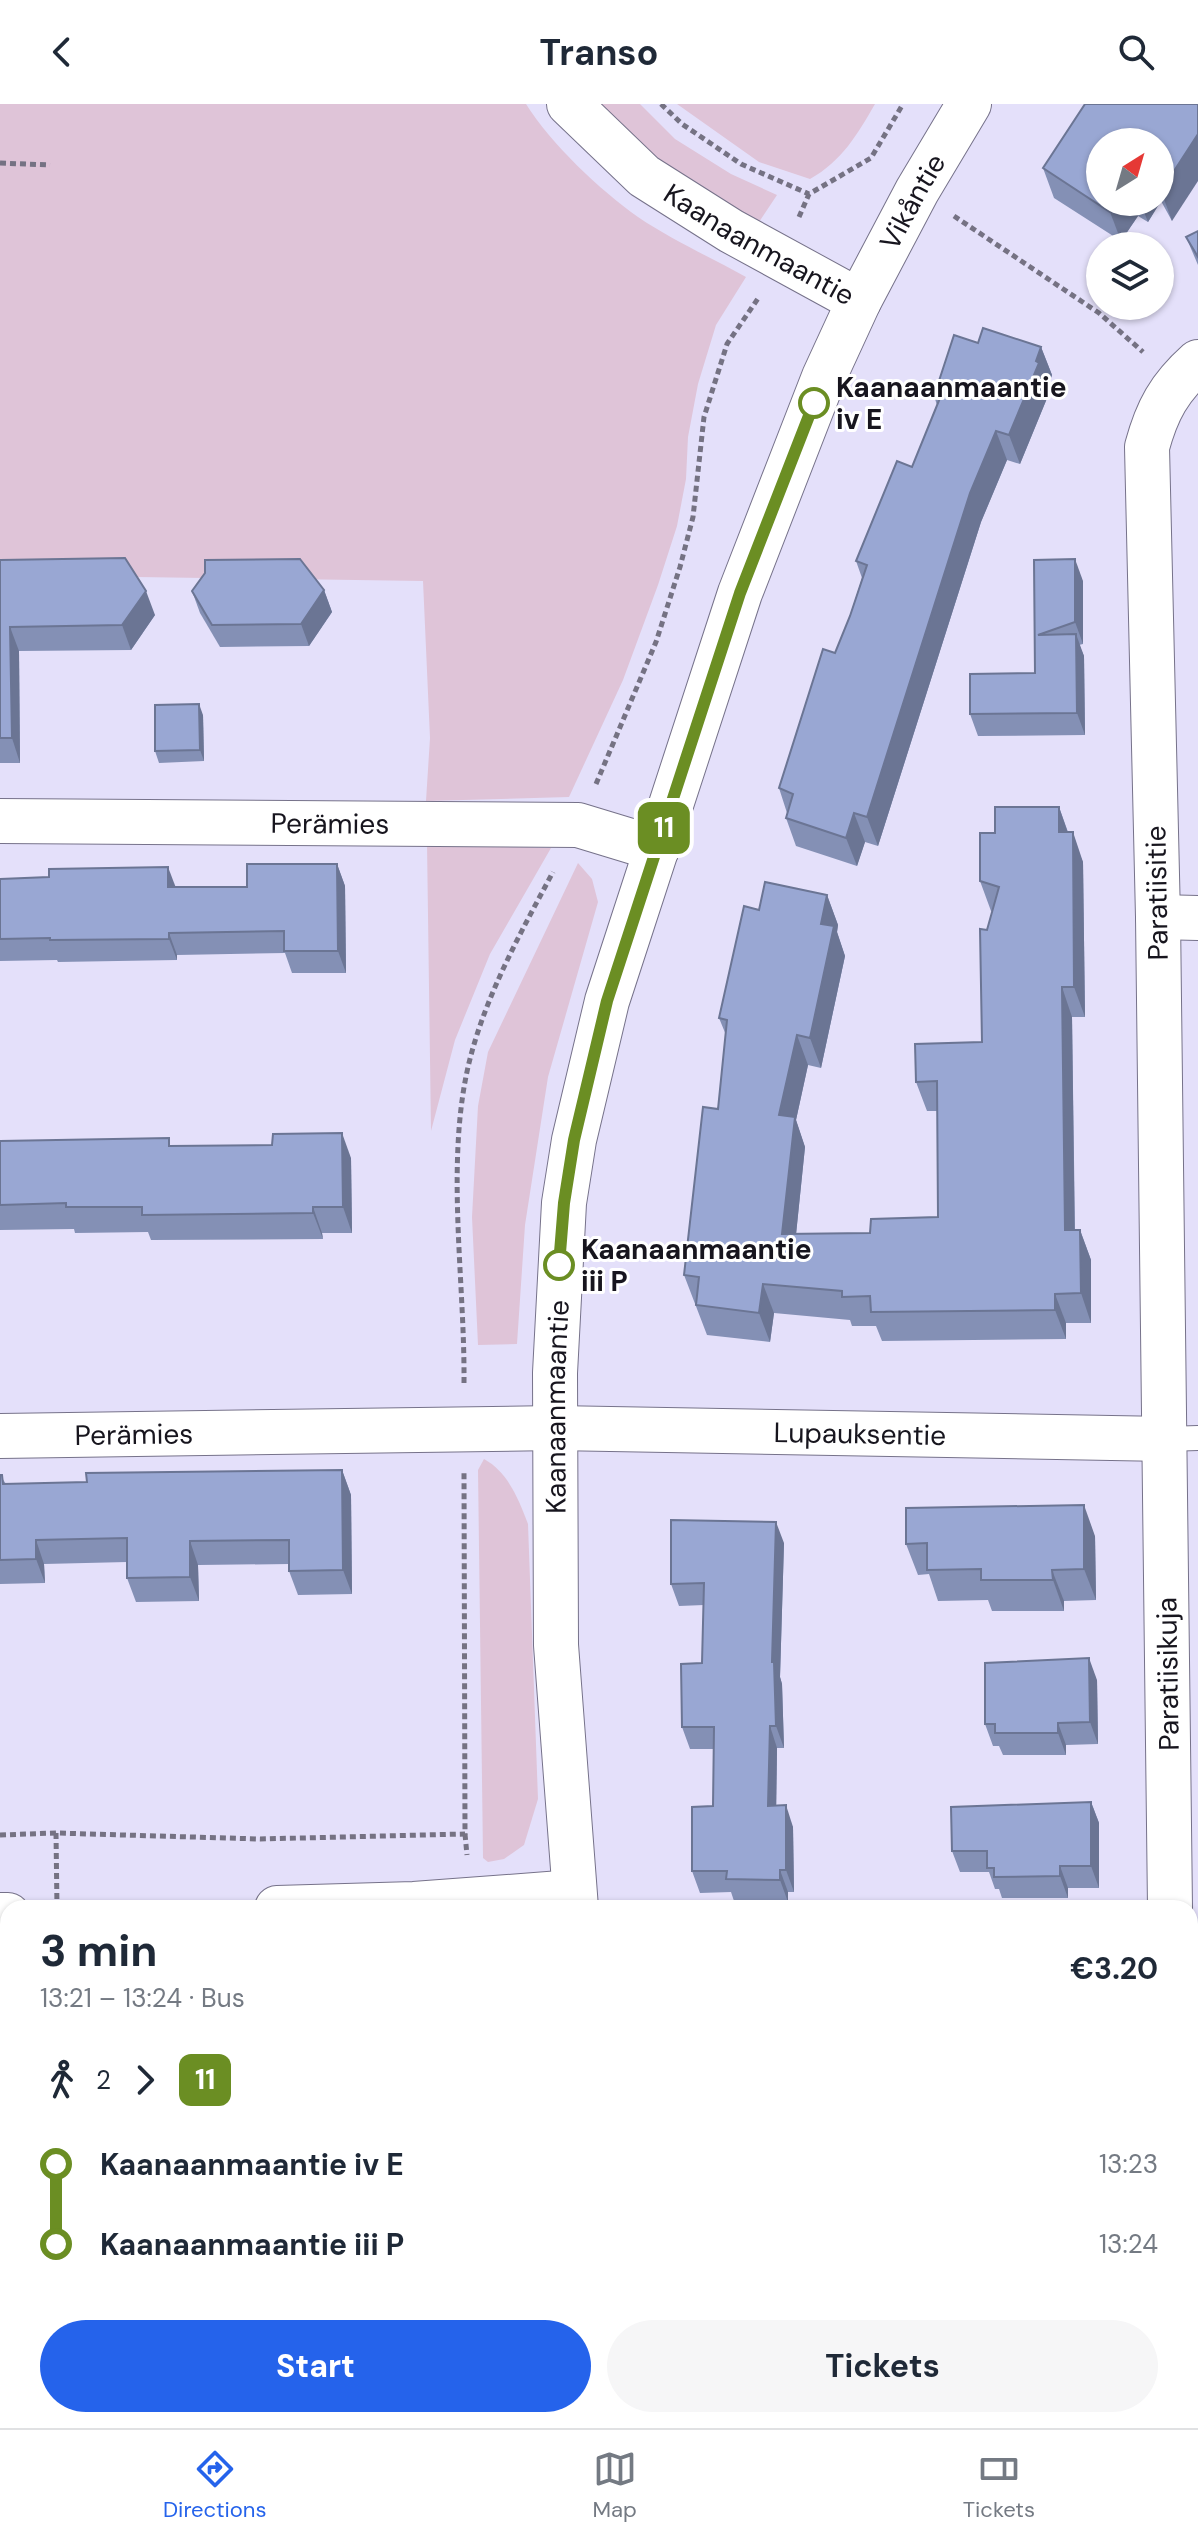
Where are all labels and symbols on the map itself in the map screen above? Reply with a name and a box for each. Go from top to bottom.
north arrow [1086,128,1174,216]
street label: Vikåntie [871,147,954,256]
street label: Kaanaanmaantie [657,175,861,313]
place label: Kaanaanmaantie iv E [836,369,1067,438]
marker: Kaanaanmaantie iv E [799,388,829,418]
line badge: 11 [628,802,700,854]
street label: Perämies [271,804,389,842]
street label: Paratiisitie [1137,825,1177,961]
place label: Kaanaanmaantie iii P [581,1231,812,1300]
marker: Kaanaanmaantie iii P [544,1250,574,1280]
street label: Kaanaanmaantie [536,1299,577,1514]
street label: Lupauksentie [773,1413,947,1454]
street label: Perämies [74,1415,194,1453]
street label: Paratiisikuja [1148,1597,1188,1751]

